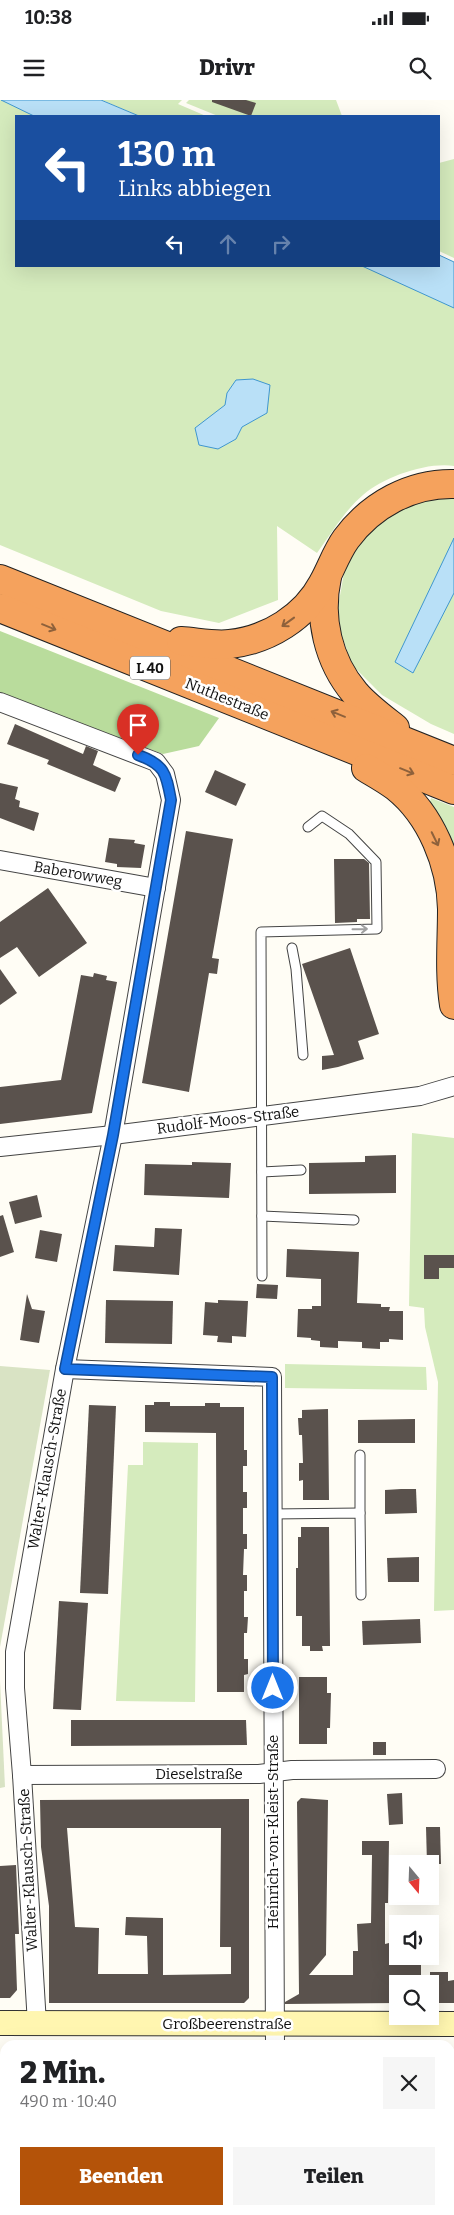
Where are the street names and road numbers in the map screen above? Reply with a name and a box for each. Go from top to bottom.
road number: L 40 [130,656,170,680]
street label: Nuthestraße [182,674,272,724]
street label: Baberowweg [32,857,124,891]
street label: Rudolf-Moos-Straße [156,1102,300,1138]
street label: Walter-Klausch-Straße [24,1387,70,1551]
street label: Heinrich-von-Kleist-Straße [264,1735,282,1929]
street label: Dieselstraße [155,1765,243,1783]
street label: Walter-Klausch-Straße [15,1788,41,1952]
street label: Großbeerenstraße [162,2015,292,2033]

